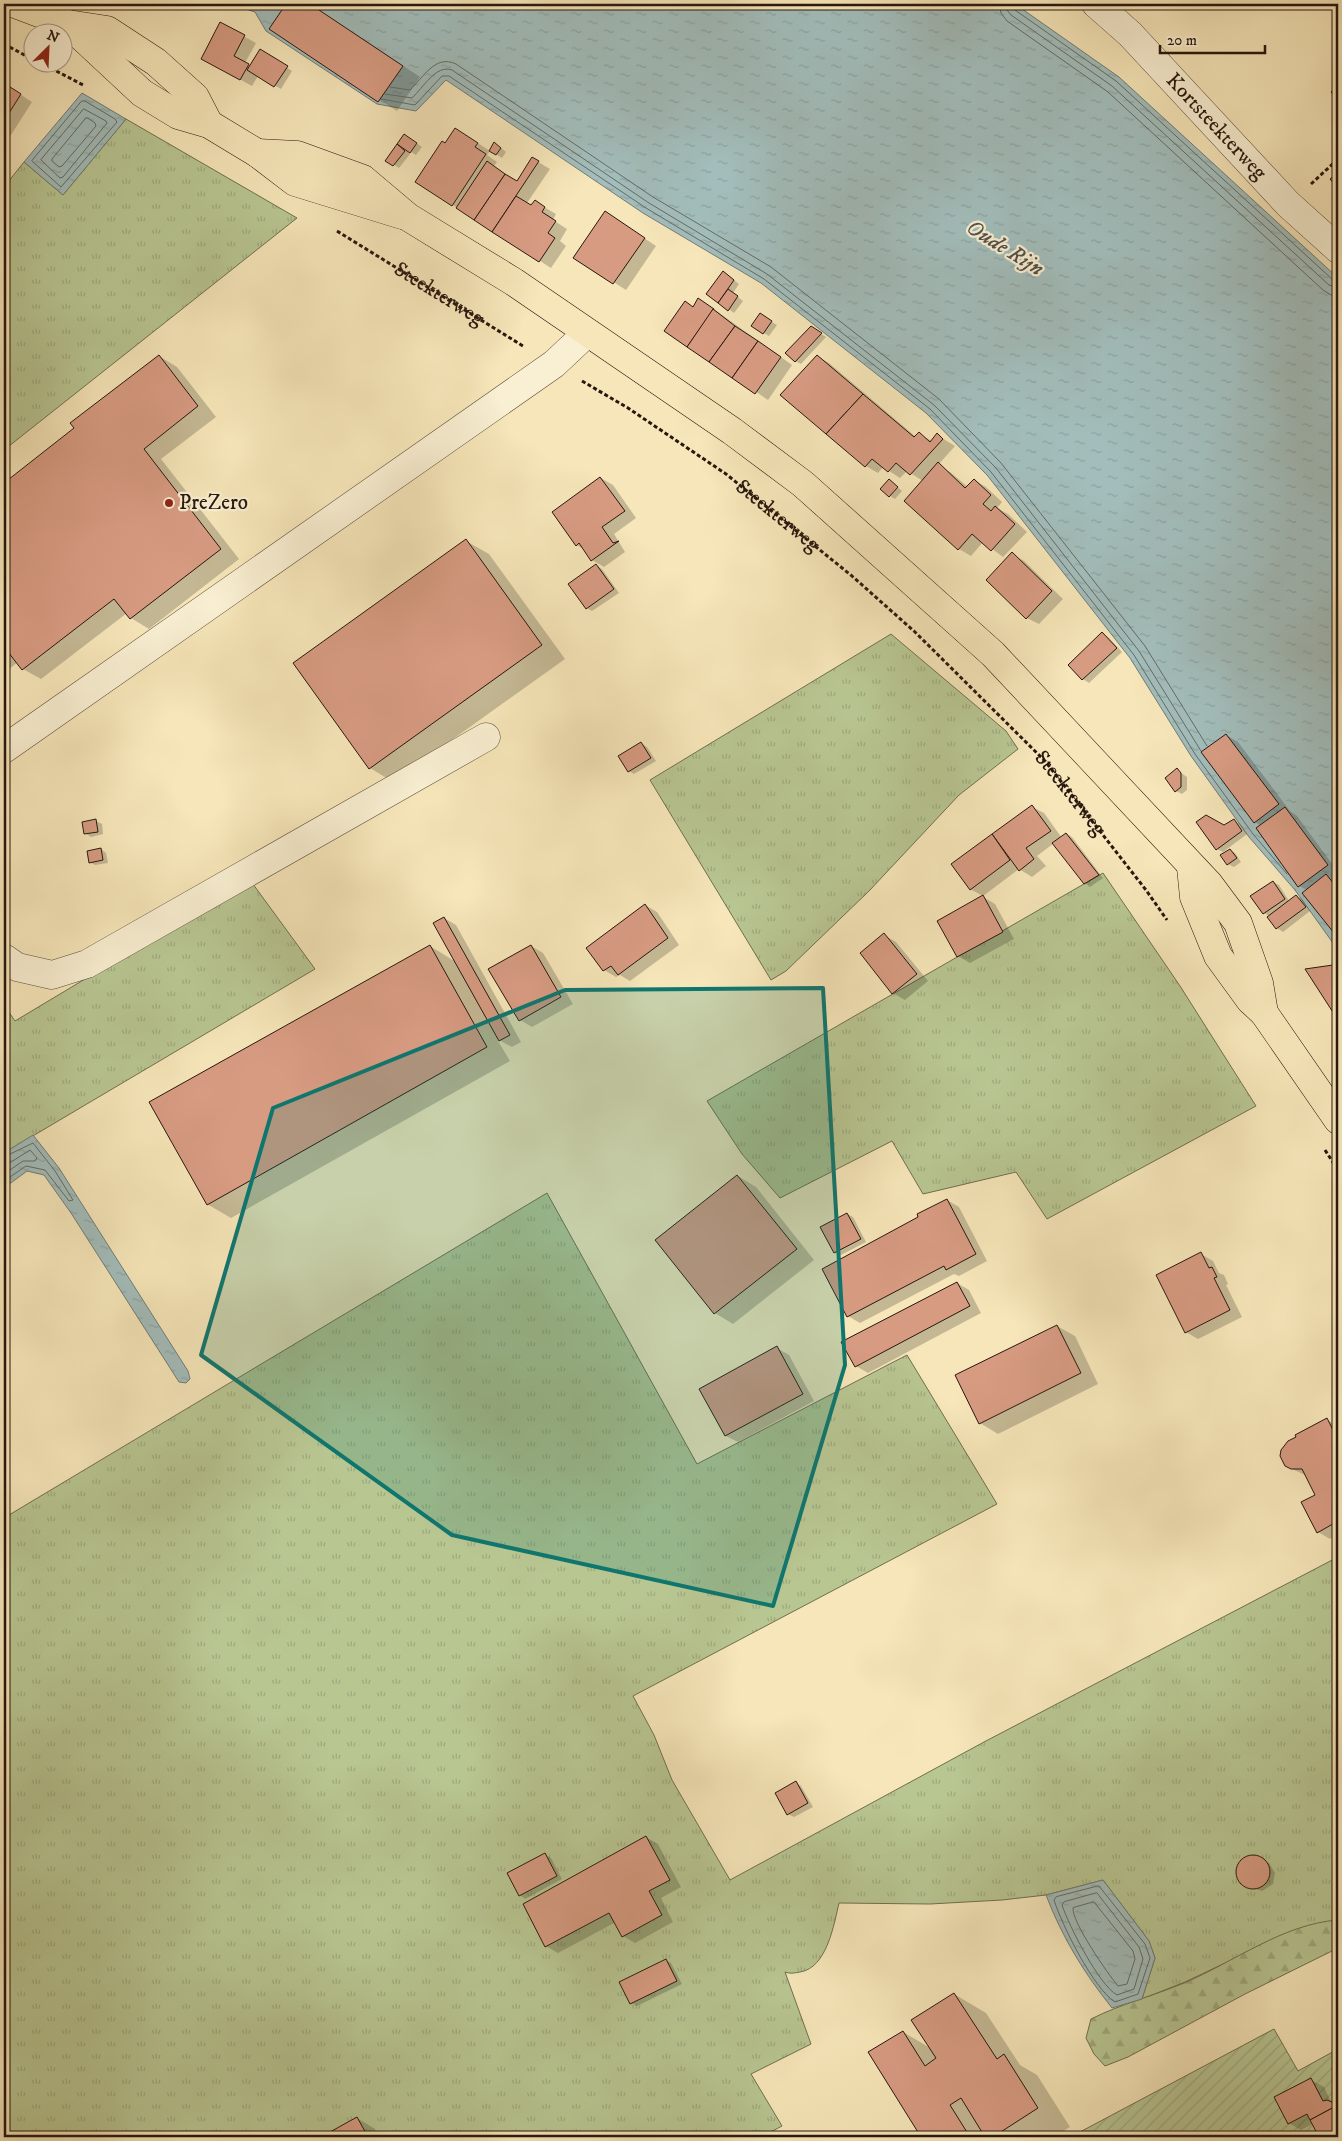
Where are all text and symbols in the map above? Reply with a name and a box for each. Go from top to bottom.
north arrow [22,22,72,72]
scale bar [1160,22,1264,54]
text: N [44,26,62,48]
text: 20 m [1167,31,1197,50]
street label: Kortsteekterweg [1160,68,1273,186]
water label: Oude Rijn [961,214,1049,282]
street label: Steekterweg [389,256,490,332]
street label: Steekterweg [730,474,826,558]
place label: PreZero [179,490,248,516]
marker: PreZero [163,497,175,509]
street label: Steekterweg [1029,745,1112,842]

